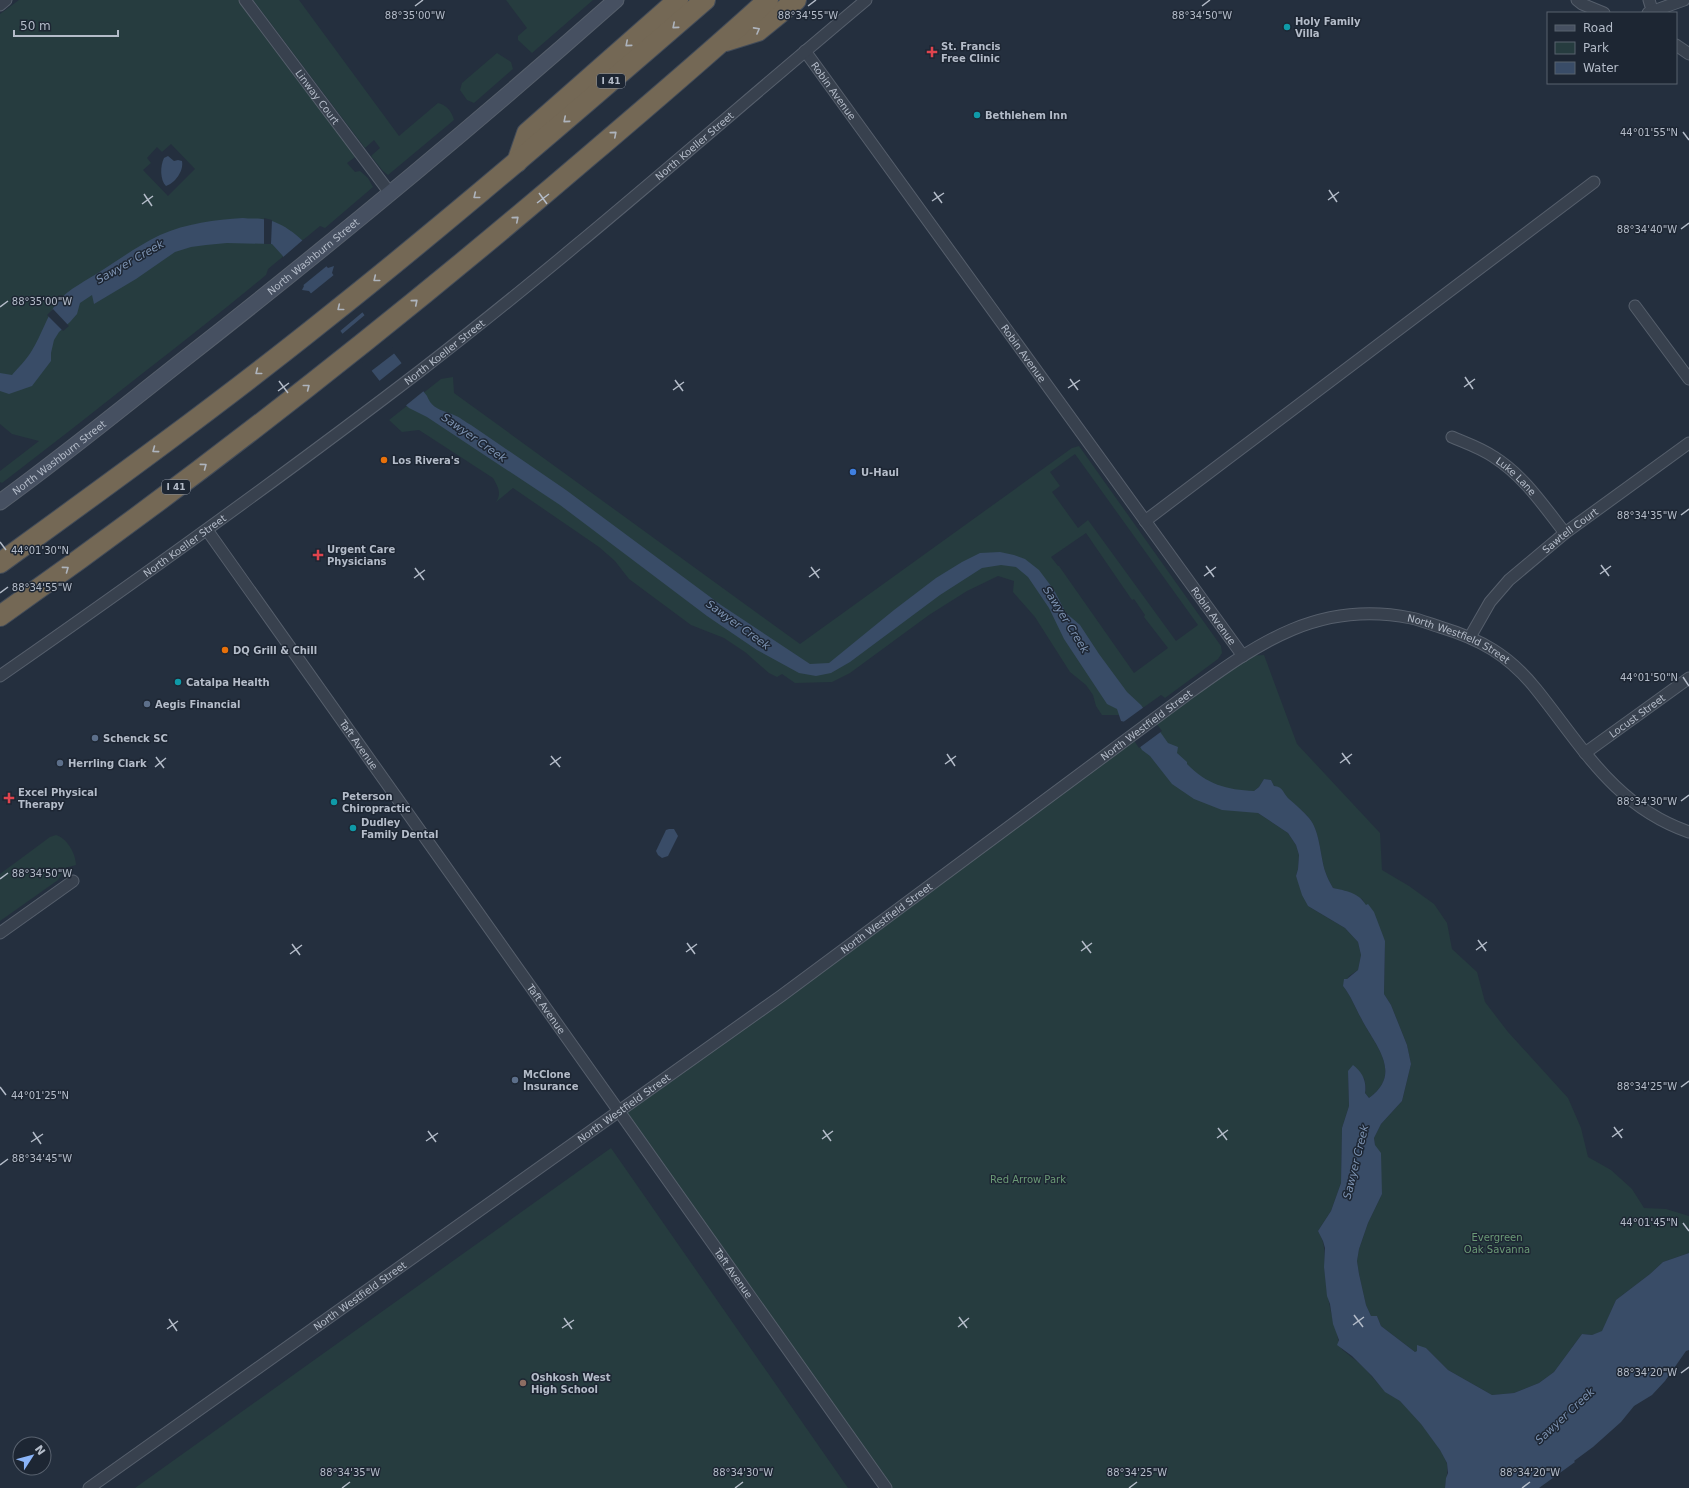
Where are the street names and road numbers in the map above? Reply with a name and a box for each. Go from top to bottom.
street label: Robin Avenue [809,60,858,122]
street label: Linway Court [294,67,342,126]
road number: I 41 [597,74,625,88]
street label: North Koeller Street [653,109,736,182]
street label: North Washburn Street [265,216,361,297]
street label: North Koeller Street [402,317,487,387]
street label: Robin Avenue [999,322,1048,384]
street label: North Washburn Street [10,418,108,497]
street label: Luke Lane [1494,455,1539,497]
road number: I 41 [162,480,190,494]
street label: Sawtell Court [1540,506,1600,555]
street label: North Koeller Street [141,512,228,579]
street label: Robin Avenue [1189,585,1238,647]
street label: North Westfield Street [1407,612,1512,665]
street label: North Westfield Street [1098,687,1194,762]
street label: Locust Street [1607,692,1667,739]
street label: Taft Avenue [337,717,380,772]
street label: North Westfield Street [838,880,934,955]
street label: Taft Avenue [525,981,568,1036]
street label: North Westfield Street [575,1071,672,1145]
street label: Taft Avenue [712,1245,755,1300]
street label: North Westfield Street [311,1259,408,1332]

